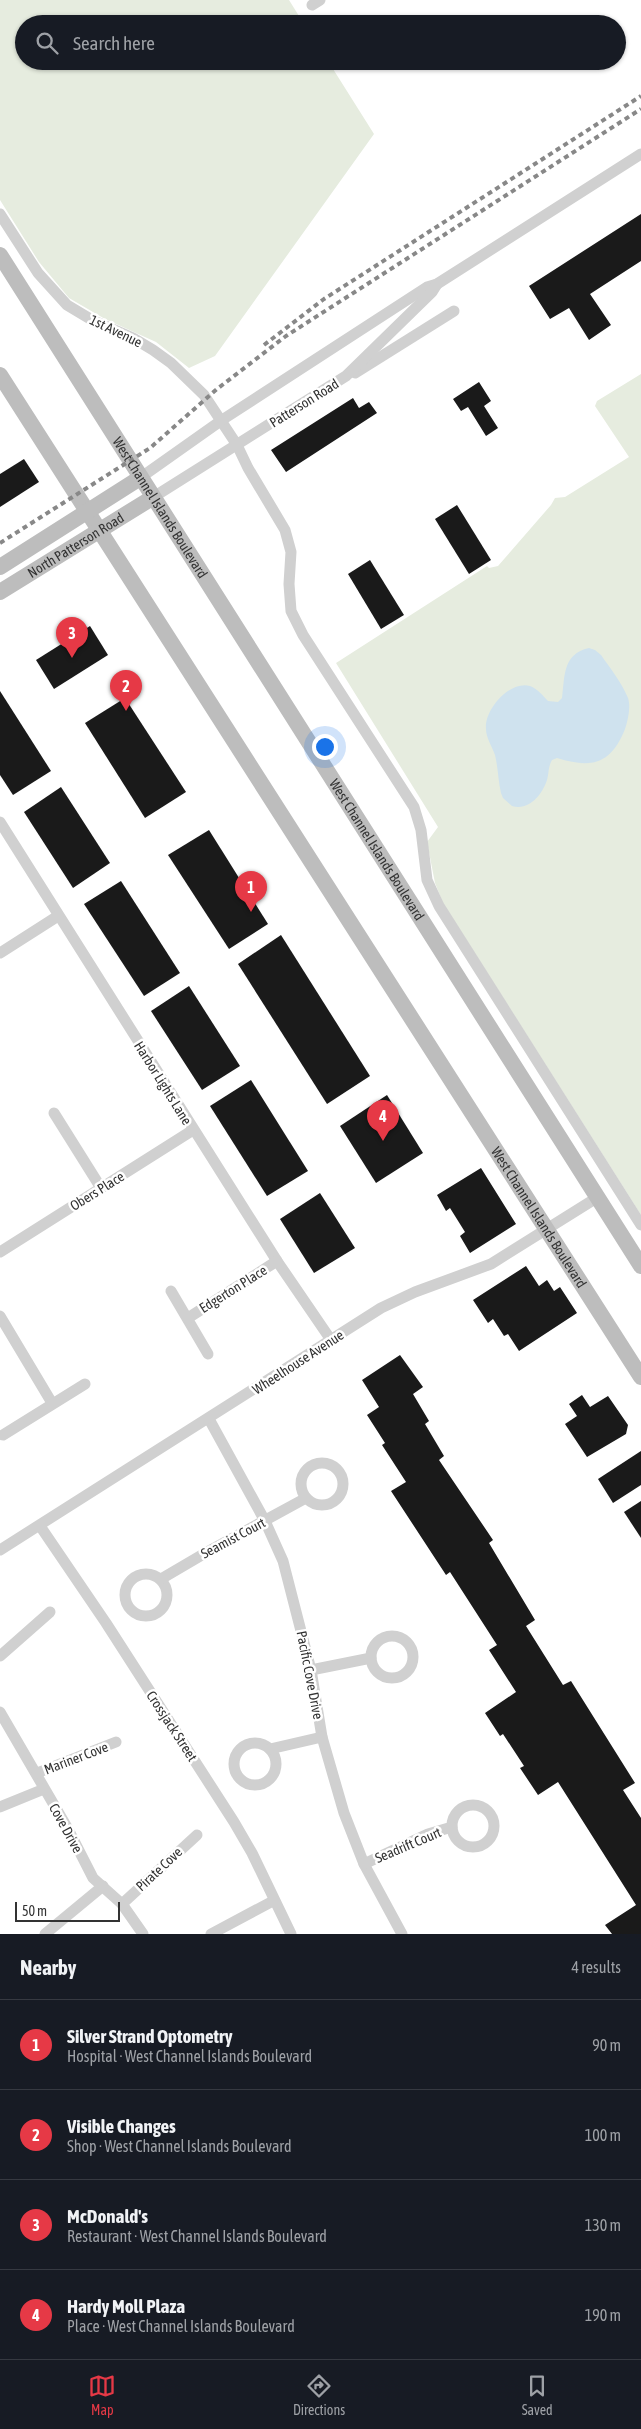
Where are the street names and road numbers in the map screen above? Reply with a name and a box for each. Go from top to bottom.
street label: 1st Avenue [87,311,145,351]
street label: Patterson Road [266,375,342,431]
street label: West Channel Islands Boulevard [109,434,211,581]
street label: North Patterson Road [25,509,127,581]
street label: West Channel Islands Boulevard [326,776,428,923]
street label: Harbor Lights Lane [131,1038,195,1128]
street label: West Channel Islands Boulevard [488,1144,590,1291]
street label: Obers Place [67,1168,127,1214]
street label: Edgerton Place [196,1262,270,1316]
street label: Wheelhouse Avenue [249,1327,347,1397]
street label: Seamist Court [198,1514,268,1562]
street label: Pacific Cove Drive [294,1630,326,1720]
street label: Crossjack Street [143,1688,201,1764]
street label: Mariner Cove [42,1738,110,1778]
street label: Cove Drive [46,1801,86,1855]
street label: Seadrift Court [373,1824,443,1866]
street label: Pirate Cove [133,1844,185,1894]

